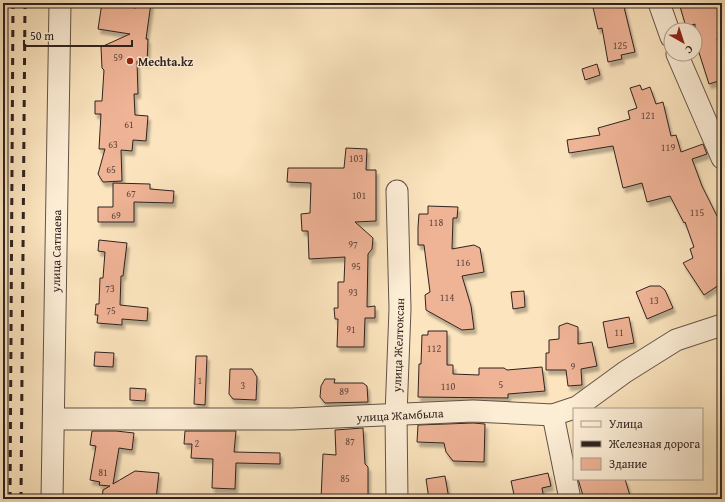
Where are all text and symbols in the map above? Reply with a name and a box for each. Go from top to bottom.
scale bar [24,22,132,48]
north arrow [663,22,703,62]
text: 50 m [30,27,54,44]
house number: 125 [613,38,627,53]
text: С [682,42,697,58]
house number: 59 [113,50,123,65]
place label: Mechta.kz [138,53,194,70]
marker: Mechta.kz [125,56,135,66]
house number: 121 [641,108,655,123]
house number: 61 [124,117,134,132]
house number: 63 [108,137,118,152]
house number: 119 [661,140,675,155]
house number: 103 [349,151,363,166]
house number: 65 [106,162,116,177]
house number: 67 [126,186,136,201]
house number: 101 [352,188,366,203]
house number: 115 [690,205,704,220]
house number: 69 [111,208,121,223]
street label: улица Сатпаева [47,209,65,294]
house number: 118 [429,215,443,230]
house number: 97 [348,237,358,252]
house number: 116 [456,255,470,270]
house number: 95 [351,259,361,274]
house number: 73 [105,281,115,296]
house number: 93 [348,285,358,300]
house number: 114 [440,290,454,305]
house number: 13 [649,293,659,308]
street label: улица Желтоксан [388,298,408,393]
house number: 75 [106,303,116,318]
house number: 91 [346,322,356,337]
house number: 11 [614,325,624,340]
house number: 112 [427,341,441,356]
house number: 9 [571,359,576,374]
house number: 1 [198,373,203,388]
house number: 5 [499,377,504,392]
house number: 3 [241,378,246,393]
house number: 110 [441,379,455,394]
house number: 89 [339,384,349,399]
street label: улица Жамбыла [355,404,444,426]
legend [573,408,703,480]
text: Улица [609,415,643,432]
house number: 87 [345,434,355,449]
text: Железная дорога [608,435,700,452]
house number: 2 [195,436,200,451]
text: Здание [609,455,648,472]
house number: 81 [98,465,108,480]
house number: 85 [340,471,350,486]

